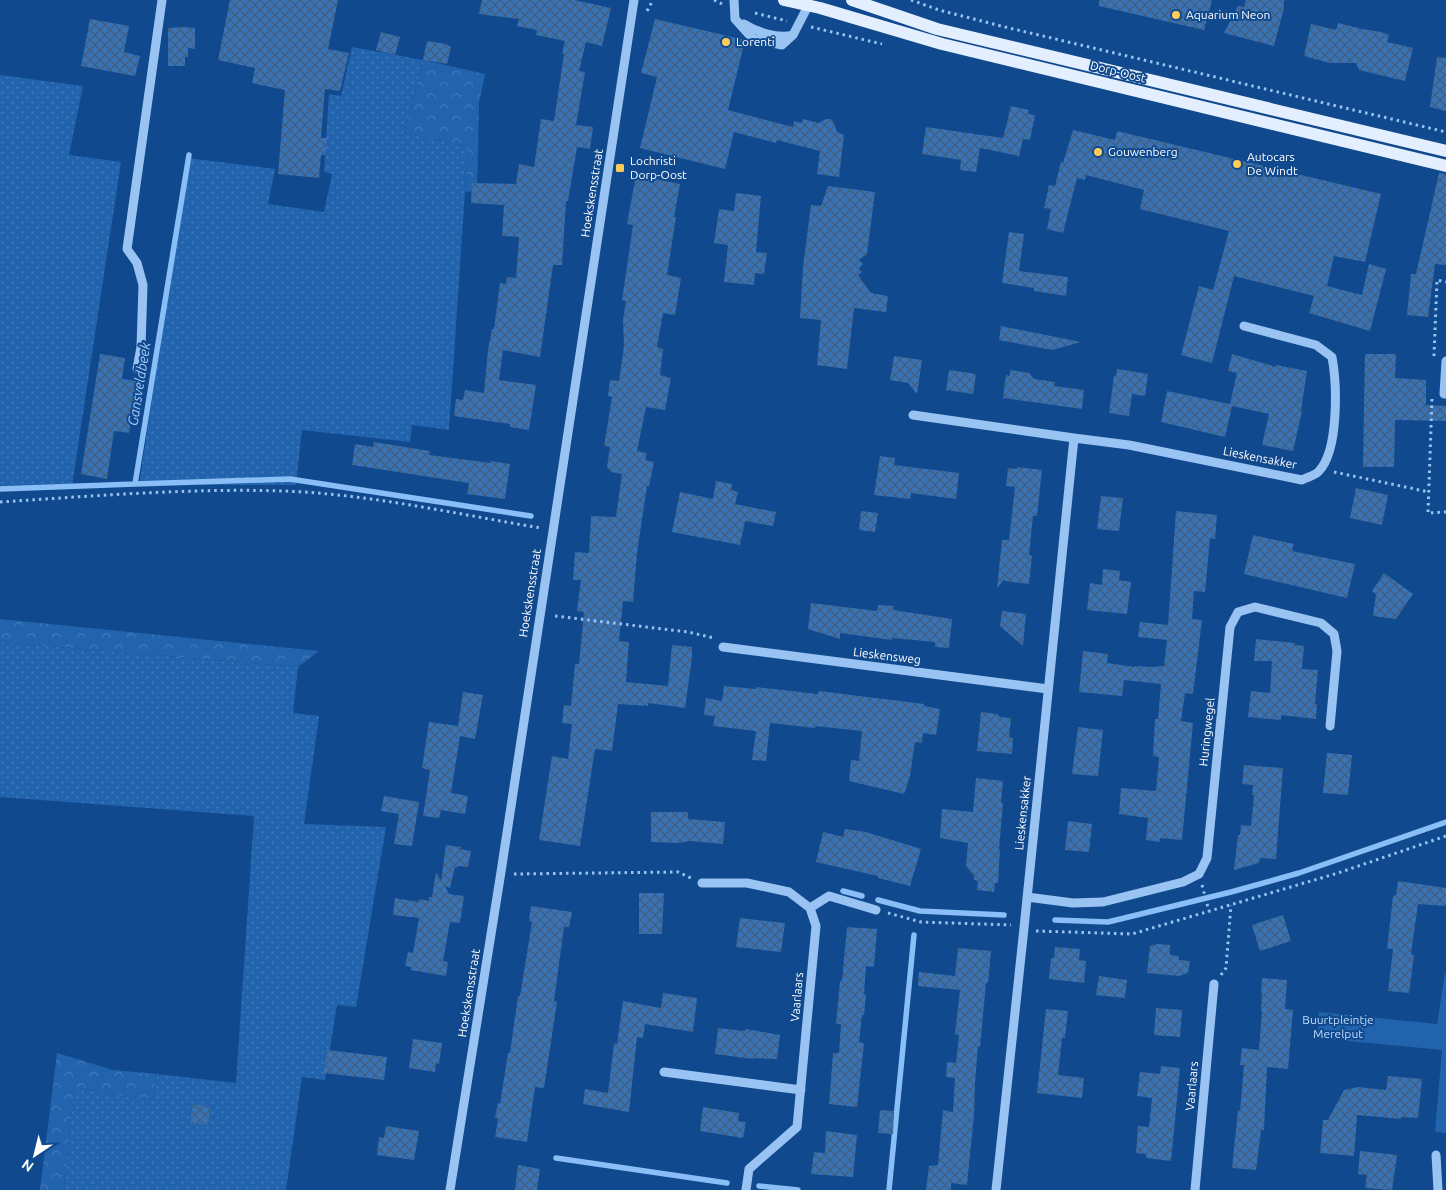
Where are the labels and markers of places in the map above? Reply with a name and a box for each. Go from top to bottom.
place label: Aquarium Neon [1186,8,1270,21]
marker: Aquarium Neon [1170,9,1182,21]
place label: Lorenti [736,35,775,48]
marker: Lorenti [720,36,732,48]
place label: Gouwenberg [1108,145,1178,158]
marker: Gouwenberg [1092,146,1104,158]
place label: Autocars De Windt [1247,150,1298,177]
place label: Lochristi Dorp-Oost [630,154,687,181]
marker: Autocars De Windt [1231,158,1243,170]
marker: Lochristi Dorp-Oost [614,162,626,174]

